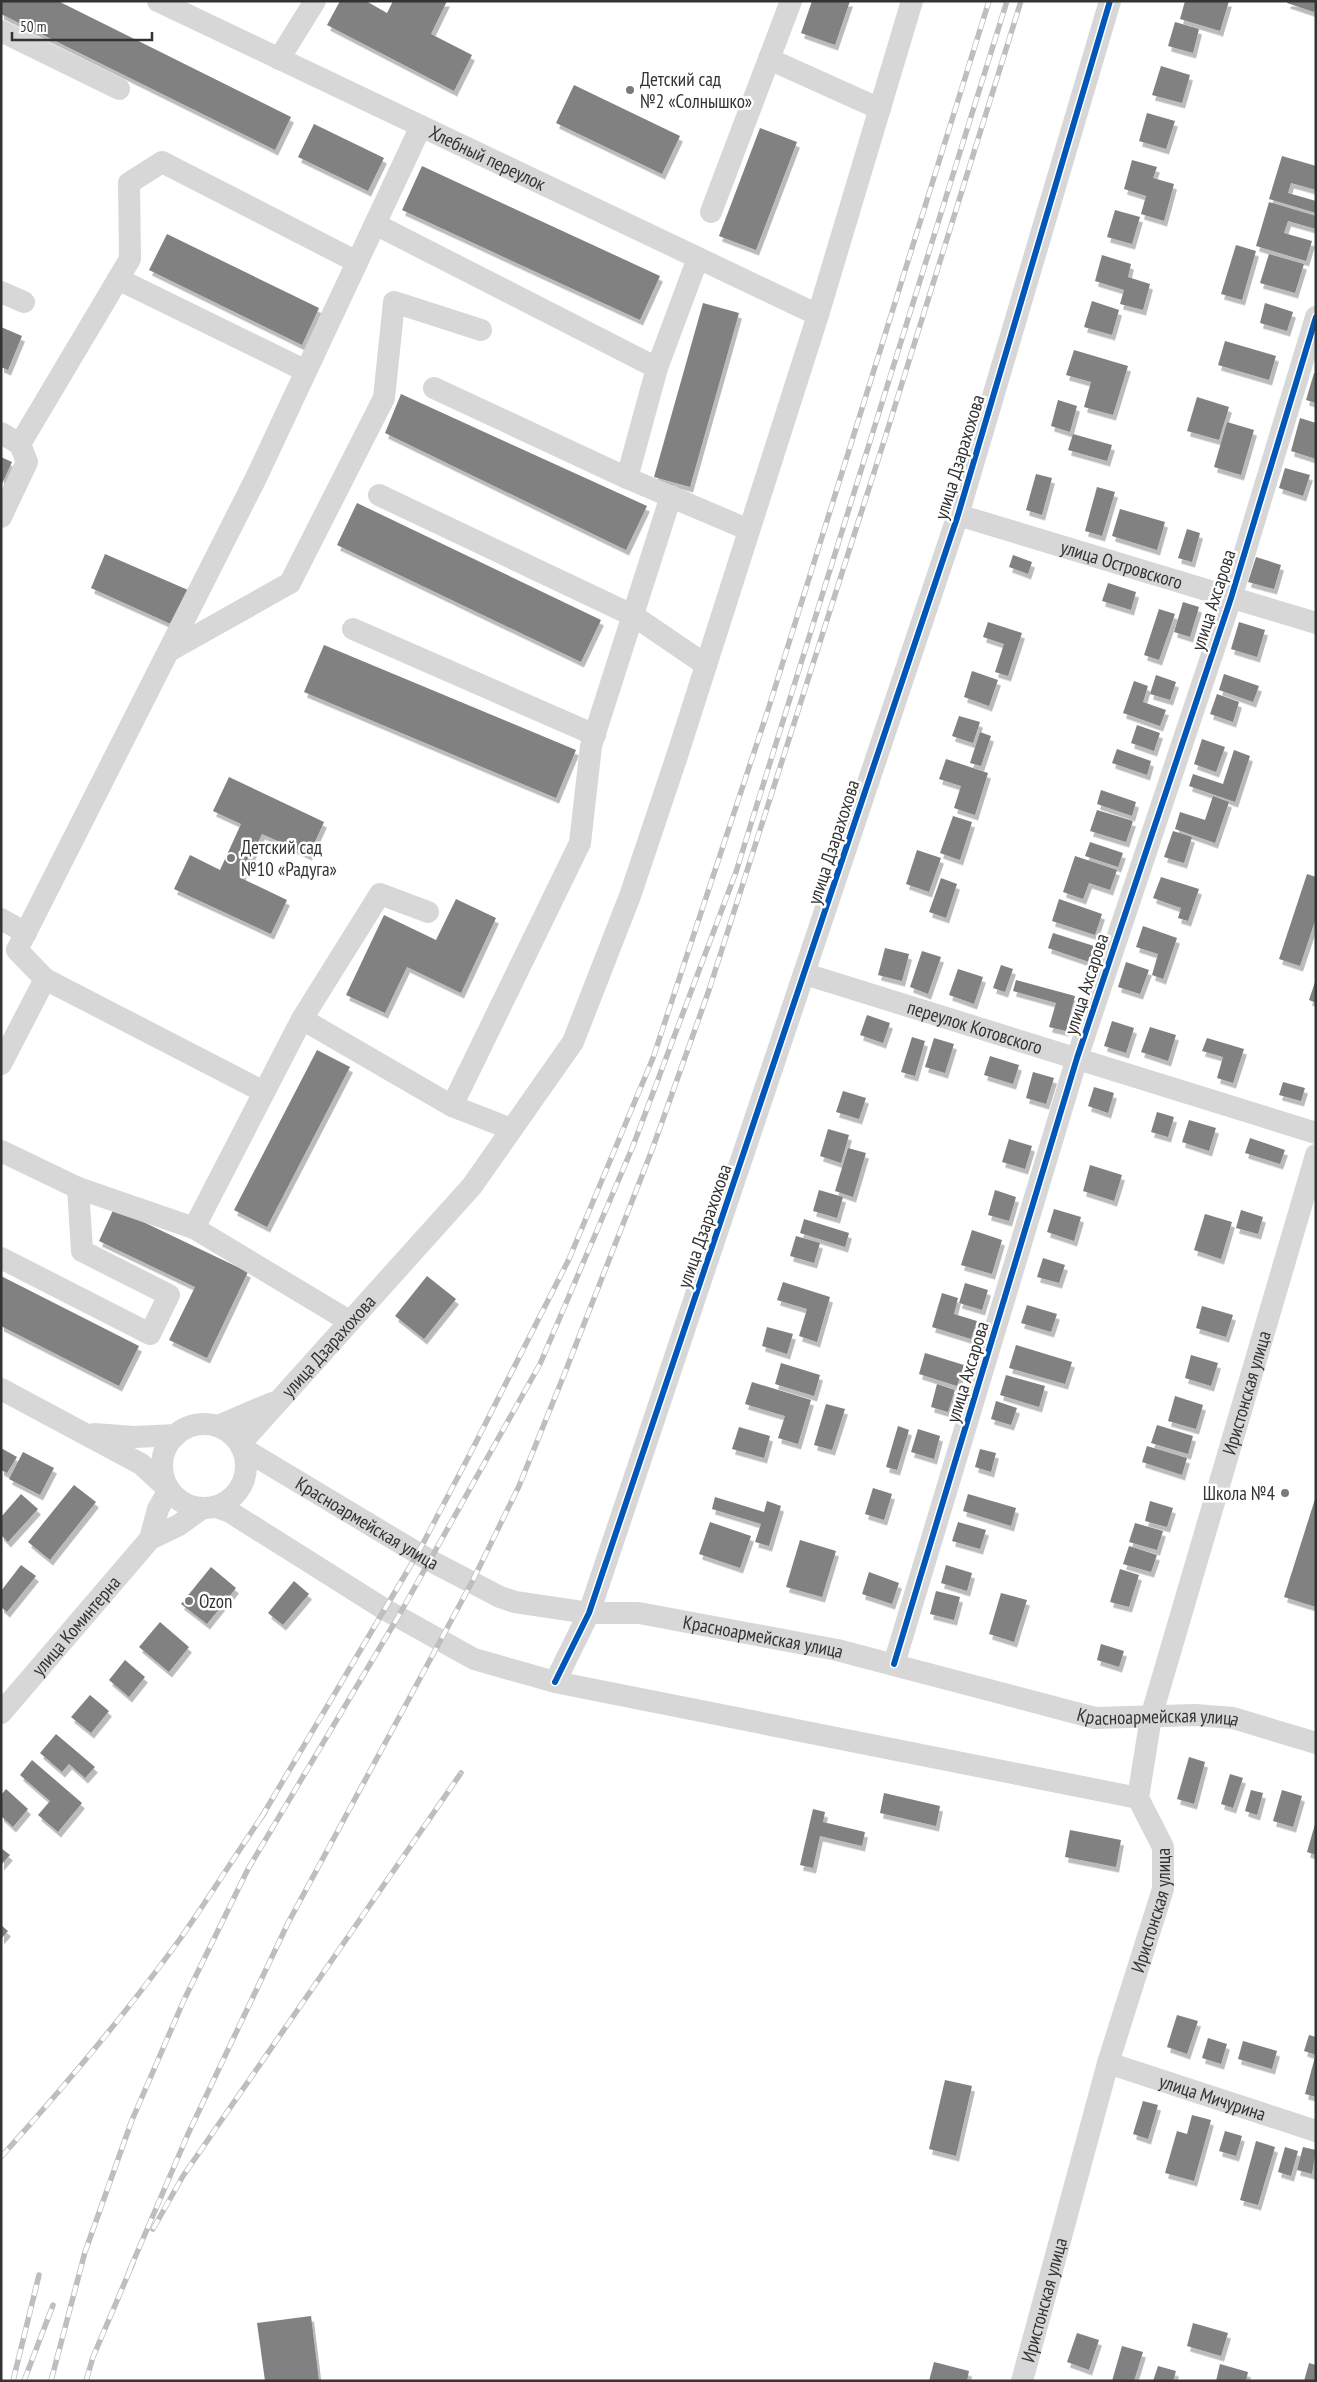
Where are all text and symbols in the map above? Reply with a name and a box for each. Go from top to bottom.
scale bar [12,10,152,42]
text: 50 m [20,17,46,36]
place label: Детский сад №2 «Солнышко» [640,67,752,113]
marker: Детский сад №2 «Солнышко» [624,84,636,96]
street label: Хлебный переулок [426,120,550,196]
street label: улица Дзарахохова [929,392,989,522]
street label: улица Островского [1058,535,1186,594]
street label: улица Ахсарова [1185,546,1241,654]
street label: улица Дзарахохова [802,777,864,907]
place label: Детский сад №10 «Радуга» [241,835,337,881]
marker: Детский сад №10 «Радуга» [225,852,237,864]
street label: улица Ахсарова [1058,930,1114,1038]
street label: переулок Котовского [904,995,1045,1059]
street label: улица Дзарахохова [672,1161,736,1291]
street label: улица Дзарахохова [276,1290,381,1402]
street label: улица Ахсарова [940,1318,994,1426]
street label: Иристонская улица [1217,1328,1276,1457]
street label: Красноармейская улица [291,1471,443,1575]
place label: Школа №4 [1203,1481,1275,1505]
marker: Школа №4 [1279,1487,1291,1499]
street label: улица Коминтерна [26,1571,125,1681]
place label: Ozon [199,1589,232,1613]
marker: Ozon [183,1595,195,1607]
street label: Красноармейская улица [681,1609,846,1663]
street label: Красноармейская улица [1074,1702,1242,1731]
street label: Иристонская улица [1125,1848,1175,1975]
street label: улица Мичурина [1156,2069,1269,2126]
street label: Иристонская улица [1016,2235,1072,2365]

